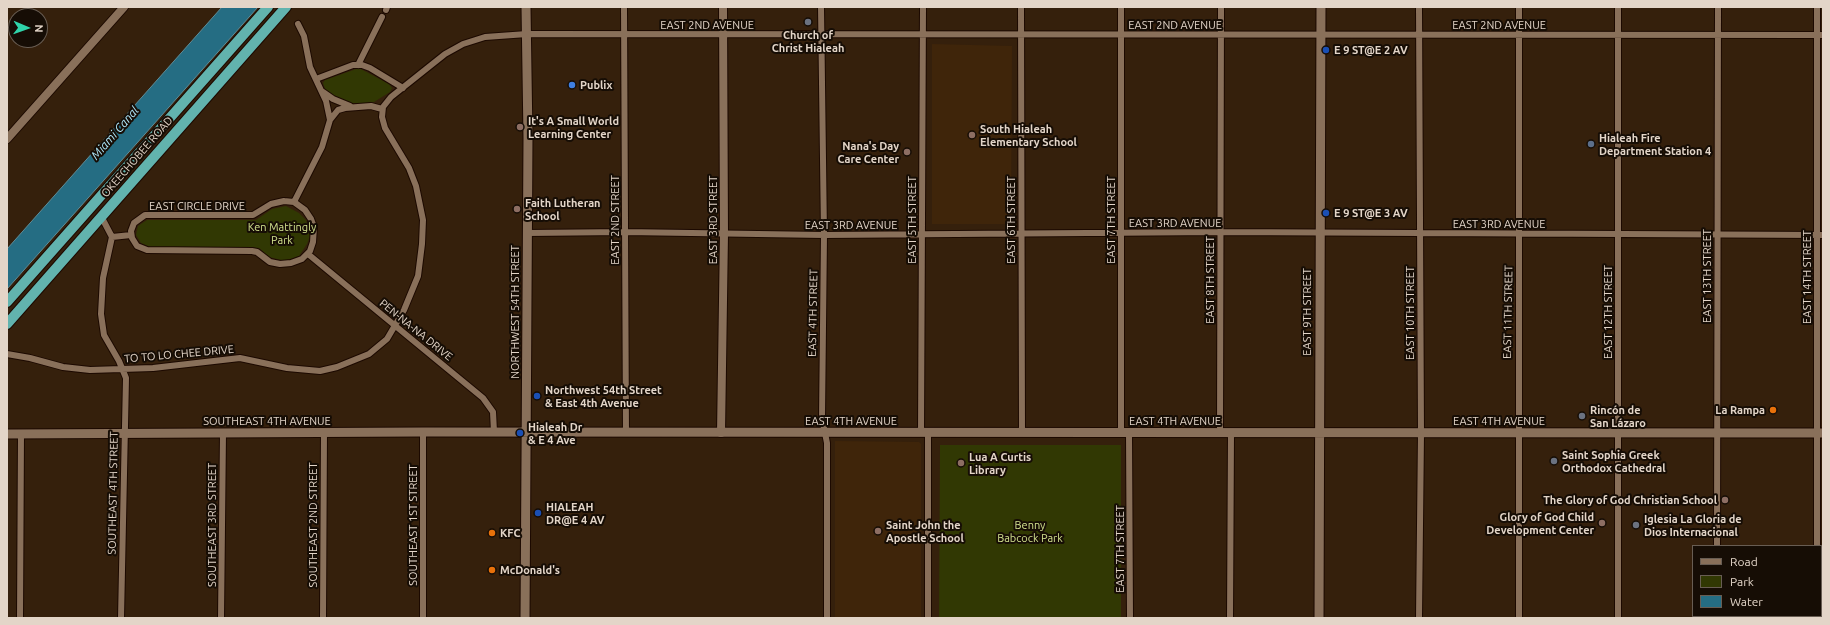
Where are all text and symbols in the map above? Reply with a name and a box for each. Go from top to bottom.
north arrow [8,8,48,48]
marker: Church of Christ Hialeah [803,17,813,27]
street label: EAST 2ND AVENUE [660,18,754,32]
street label: EAST 2ND AVENUE [1128,18,1222,32]
street label: EAST 2ND AVENUE [1452,18,1546,32]
text: N [33,24,45,33]
place label: Church of Christ Hialeah [772,28,844,54]
place label: E 9 ST@E 2 AV [1334,43,1408,57]
marker: E 9 ST@E 2 AV [1321,45,1331,55]
place label: Publix [580,78,612,92]
marker: Publix [567,80,577,90]
water label: Miami Canal [88,104,142,162]
street label: OKEECHOBEE ROAD [98,114,176,200]
place label: It's A Small World Learning Center [528,114,619,140]
marker: It's A Small World Learning Center [515,122,525,132]
place label: South Hialeah Elementary School [980,122,1077,148]
marker: South Hialeah Elementary School [967,130,977,140]
place label: Hialeah Fire Department Station 4 [1599,131,1711,157]
place label: Nana's Day Care Center [837,139,899,165]
marker: Hialeah Fire Department Station 4 [1586,139,1596,149]
marker: Nana's Day Care Center [902,147,912,157]
street label: EAST 2ND STREET [608,175,622,265]
street label: EAST 3RD STREET [706,176,720,264]
street label: EAST 5TH STREET [905,176,919,264]
street label: EAST 6TH STREET [1004,176,1018,264]
street label: EAST 7TH STREET [1104,176,1118,264]
place label: Faith Lutheran School [525,196,601,222]
street label: EAST CIRCLE DRIVE [149,199,245,213]
marker: Faith Lutheran School [512,204,522,214]
place label: E 9 ST@E 3 AV [1334,206,1408,220]
marker: E 9 ST@E 3 AV [1321,208,1331,218]
street label: EAST 3RD AVENUE [1129,216,1221,230]
street label: EAST 3RD AVENUE [1453,217,1545,231]
street label: EAST 3RD AVENUE [805,218,897,232]
park label: Ken Mattingly Park [248,220,316,246]
street label: EAST 13TH STREET [1700,229,1714,323]
street label: EAST 14TH STREET [1800,230,1814,324]
street label: EAST 8TH STREET [1203,236,1217,324]
street label: NORTHWEST 54TH STREET [508,245,522,379]
street label: EAST 11TH STREET [1501,265,1515,359]
street label: EAST 12TH STREET [1601,265,1615,359]
street label: EAST 10TH STREET [1403,266,1417,360]
street label: EAST 9TH STREET [1300,268,1314,356]
street label: EAST 4TH STREET [806,269,820,357]
street label: PEN-NA-NA DRIVE [377,297,455,363]
street label: TO TO LO CHEE DRIVE [124,343,234,365]
place label: Northwest 54th Street & East 4th Avenue [545,383,662,409]
marker: Northwest 54th Street & East 4th Avenue [532,391,542,401]
place label: Rincón de San Lázaro [1590,403,1646,429]
place label: La Rampa [1715,403,1765,417]
marker: La Rampa [1768,405,1778,415]
marker: Rincón de San Lázaro [1577,411,1587,421]
street label: SOUTHEAST 4TH AVENUE [203,414,331,428]
street label: EAST 4TH AVENUE [805,414,897,428]
street label: EAST 4TH AVENUE [1129,414,1221,428]
street label: EAST 4TH AVENUE [1453,414,1545,428]
place label: Hialeah Dr & E 4 Ave [528,420,582,446]
marker: Hialeah Dr & E 4 Ave [515,428,525,438]
street label: SOUTHEAST 4TH STREET [105,431,121,555]
place label: Saint Sophia Greek Orthodox Cathedral [1562,448,1666,474]
place label: Lua A Curtis Library [969,450,1031,476]
marker: Saint Sophia Greek Orthodox Cathedral [1549,456,1559,466]
marker: Lua A Curtis Library [956,458,966,468]
street label: SOUTHEAST 2ND STREET [306,462,320,588]
street label: SOUTHEAST 3RD STREET [205,463,219,587]
street label: SOUTHEAST 1ST STREET [406,464,420,586]
place label: The Glory of God Christian School [1543,493,1717,507]
marker: The Glory of God Christian School [1720,495,1730,505]
place label: HIALEAH DR@E 4 AV [546,500,605,526]
street label: EAST 7TH STREET [1113,505,1127,593]
marker: HIALEAH DR@E 4 AV [533,508,543,518]
place label: Glory of God Child Development Center [1486,510,1594,536]
place label: Iglesia La Gloria de Dios Internacional [1644,512,1742,538]
place label: Saint John the Apostle School [886,518,964,544]
park label: Benny Babcock Park [997,518,1063,544]
marker: Glory of God Child Development Center [1597,518,1607,528]
marker: Iglesia La Gloria de Dios Internacional [1631,520,1641,530]
place label: KFC [500,526,520,540]
marker: Saint John the Apostle School [873,526,883,536]
marker: KFC [487,528,497,538]
legend [1692,545,1822,617]
text: Road [1730,555,1758,568]
place label: McDonald's [500,563,560,577]
marker: McDonald's [487,565,497,575]
text: Park [1730,575,1754,588]
text: Water [1730,595,1763,608]

